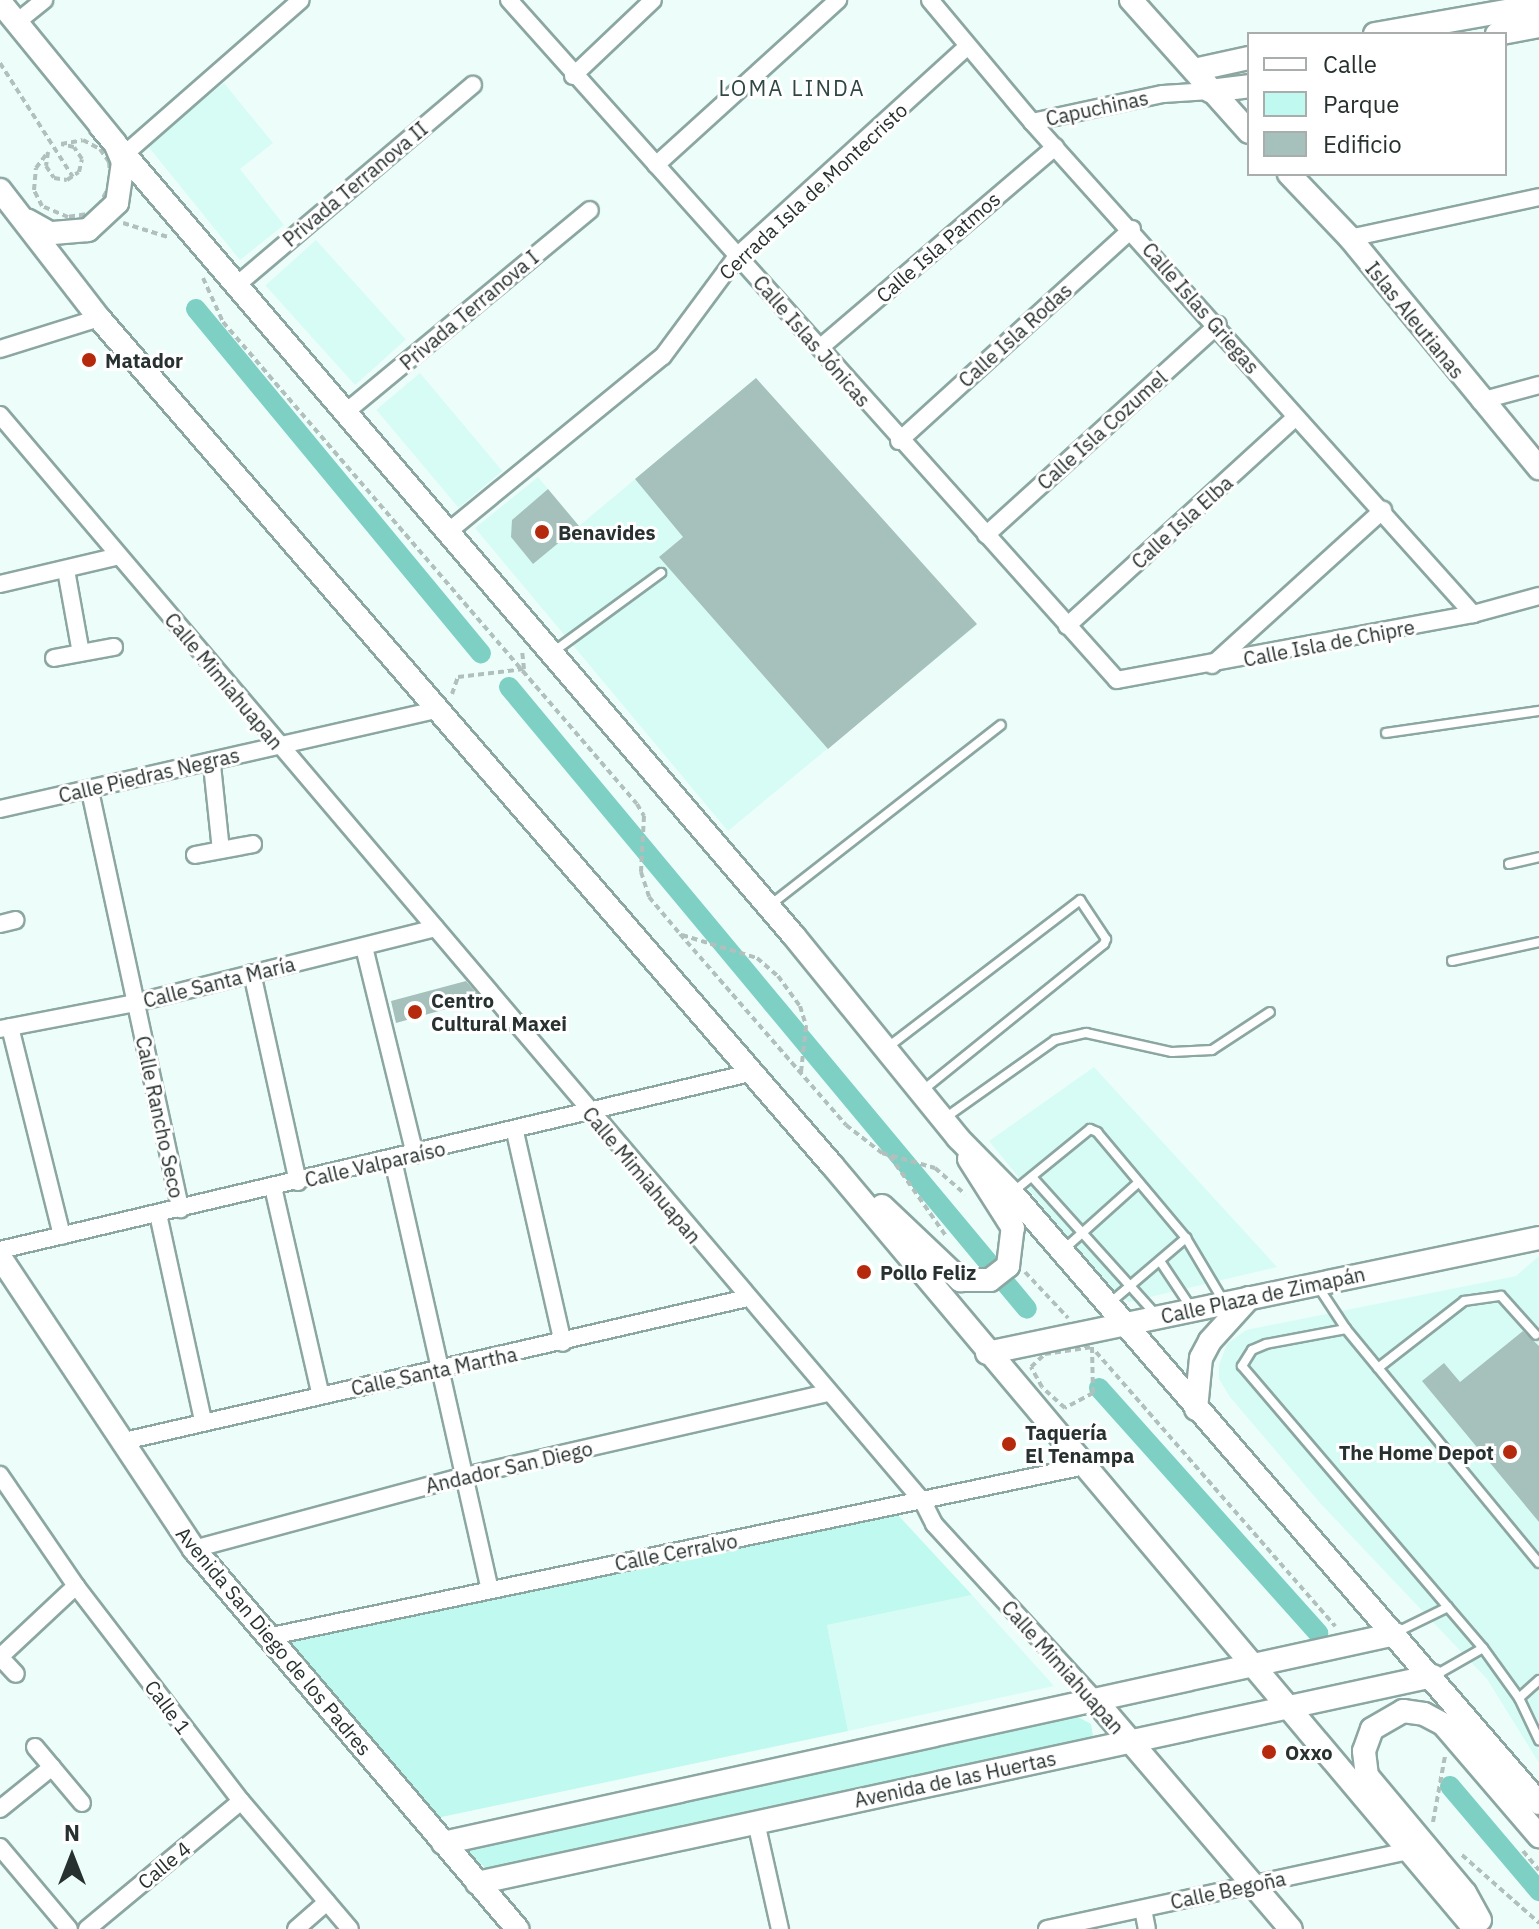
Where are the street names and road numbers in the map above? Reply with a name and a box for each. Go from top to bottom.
street label: Capuchinas [1044,85,1150,131]
street label: Cerrada Isla de Montecristo [714,98,912,284]
street label: Privada Terranova II [278,116,432,252]
street label: Calle Isla Patmos [871,187,1005,307]
street label: Calle Islas Griegas [1137,237,1265,379]
street label: Privada Terranova I [395,245,543,375]
street label: Islas Aleutianas [1361,257,1469,383]
street label: Calle Islas Jónicas [748,270,876,412]
street label: Calle Isla Rodas [954,278,1076,392]
street label: Calle Isla Cozumel [1032,365,1172,495]
street label: Calle Isla Elba [1127,470,1237,574]
street label: Calle Mimiahuapan [160,608,288,754]
street label: Calle Isla de Chipre [1241,615,1417,671]
street label: Calle Piedras Negras [56,742,242,808]
street label: Calle Santa María [141,952,297,1012]
street label: Calle Rancho Seco [131,1034,189,1200]
street label: Calle Mimiahuapan [578,1102,706,1248]
street label: Calle Valparaíso [302,1136,448,1192]
street label: Calle Plaza de Zimapán [1159,1262,1367,1328]
street label: Calle Santa Martha [349,1342,519,1400]
street label: Andador San Diego [423,1436,595,1498]
street label: Avenida San Diego de los Padres [171,1522,377,1760]
street label: Calle Cerralvo [613,1528,739,1576]
street label: Calle Mimiahuapan [997,1595,1129,1739]
street label: Calle 1 [140,1675,196,1739]
street label: Avenida de las Huertas [852,1746,1058,1812]
street label: Calle 4 [133,1836,195,1894]
street label: Calle Begoña [1168,1866,1288,1914]

